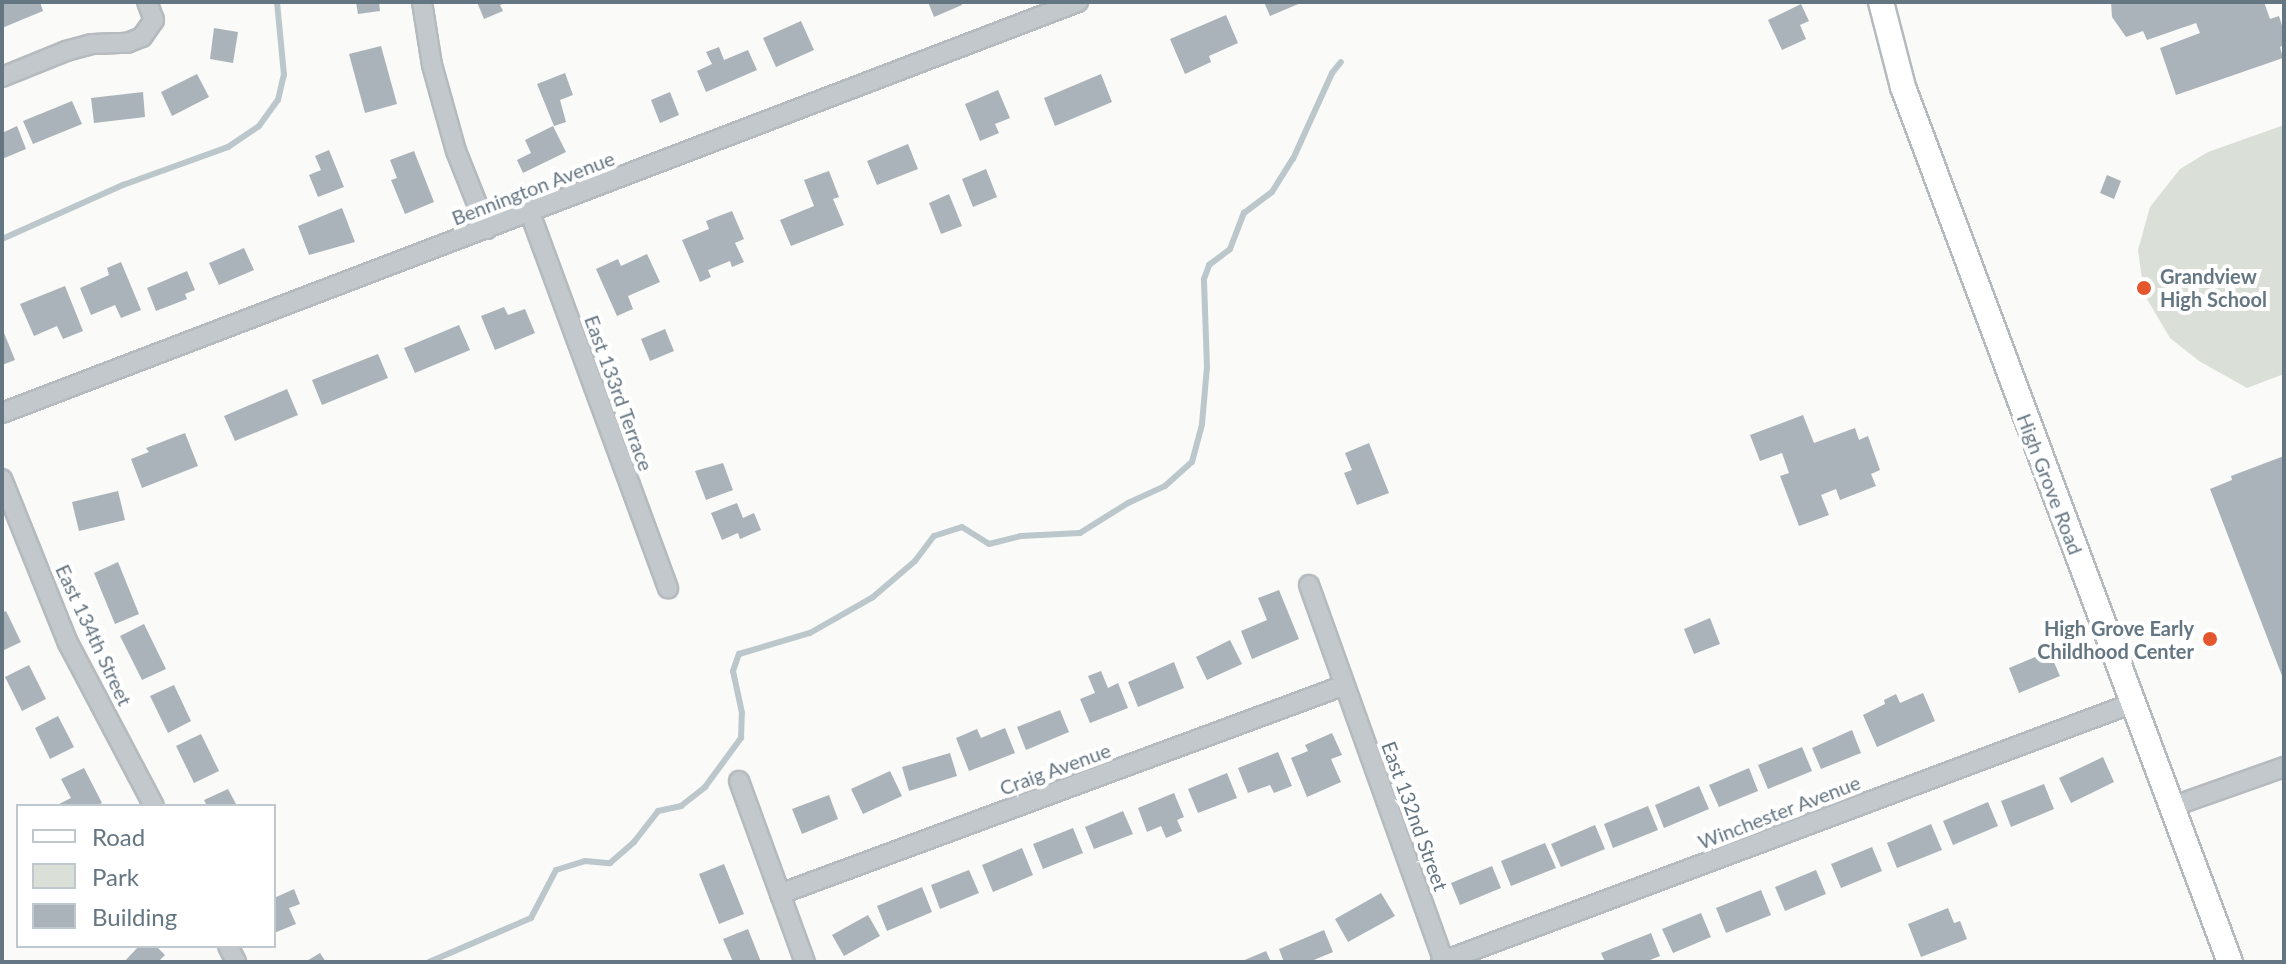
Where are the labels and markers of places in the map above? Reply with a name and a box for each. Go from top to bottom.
place label: Grandview High School [2160,264,2267,311]
marker: Grandview High School [2135,279,2153,297]
place label: High Grove Early Childhood Center [2037,616,2194,663]
marker: High Grove Early Childhood Center [2201,630,2219,648]

